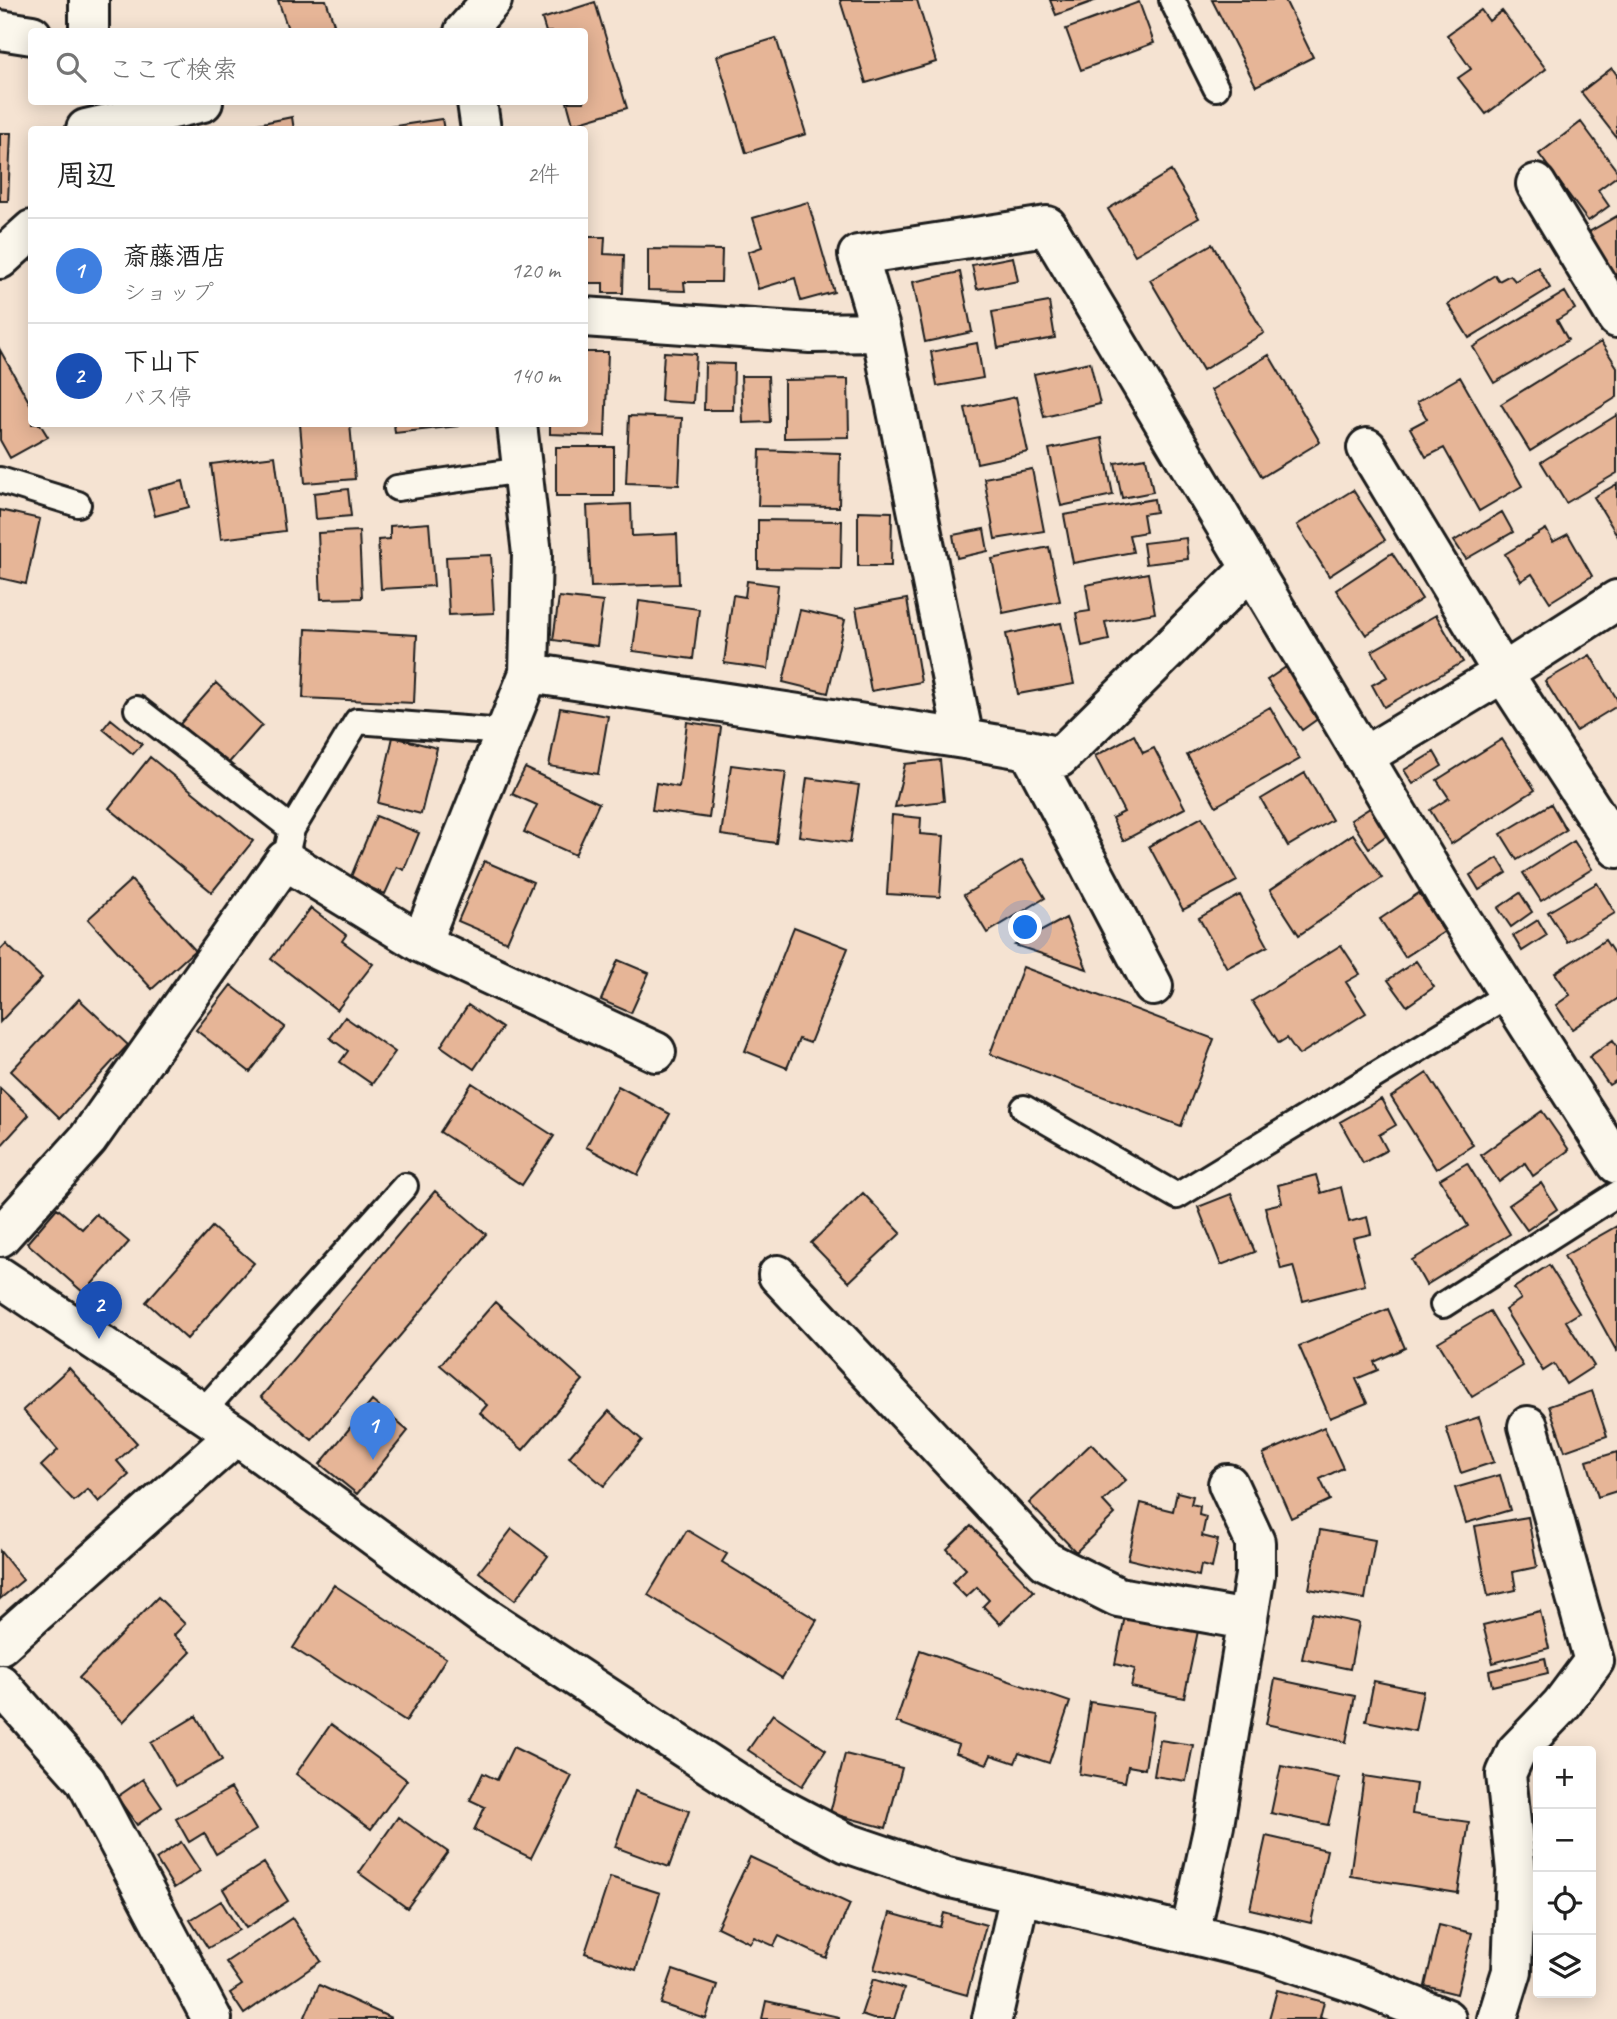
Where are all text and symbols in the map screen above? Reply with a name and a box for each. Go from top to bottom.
search box [28,28,588,105]
icon: search [52,48,90,86]
text: ここで検索 [108,53,238,86]
text: 周辺 [56,156,116,194]
text: 2件 [527,160,560,189]
text: 斎藤酒店 [123,240,227,273]
text: 1 [74,256,84,285]
text: 120 m [511,256,560,285]
text: ショップ [123,278,214,307]
text: 下山下 [123,345,201,378]
text: 2 [74,361,84,390]
text: 140 m [511,361,560,390]
text: バス停 [123,383,192,412]
your location [1008,910,1042,944]
pin: 2 [76,1281,122,1339]
pin: 1 [350,1402,396,1460]
map controls [1533,1746,1596,1998]
button: + [1533,1746,1596,1809]
button: − [1533,1809,1596,1872]
button: locate [1533,1872,1596,1935]
button: layers [1533,1935,1596,1998]

